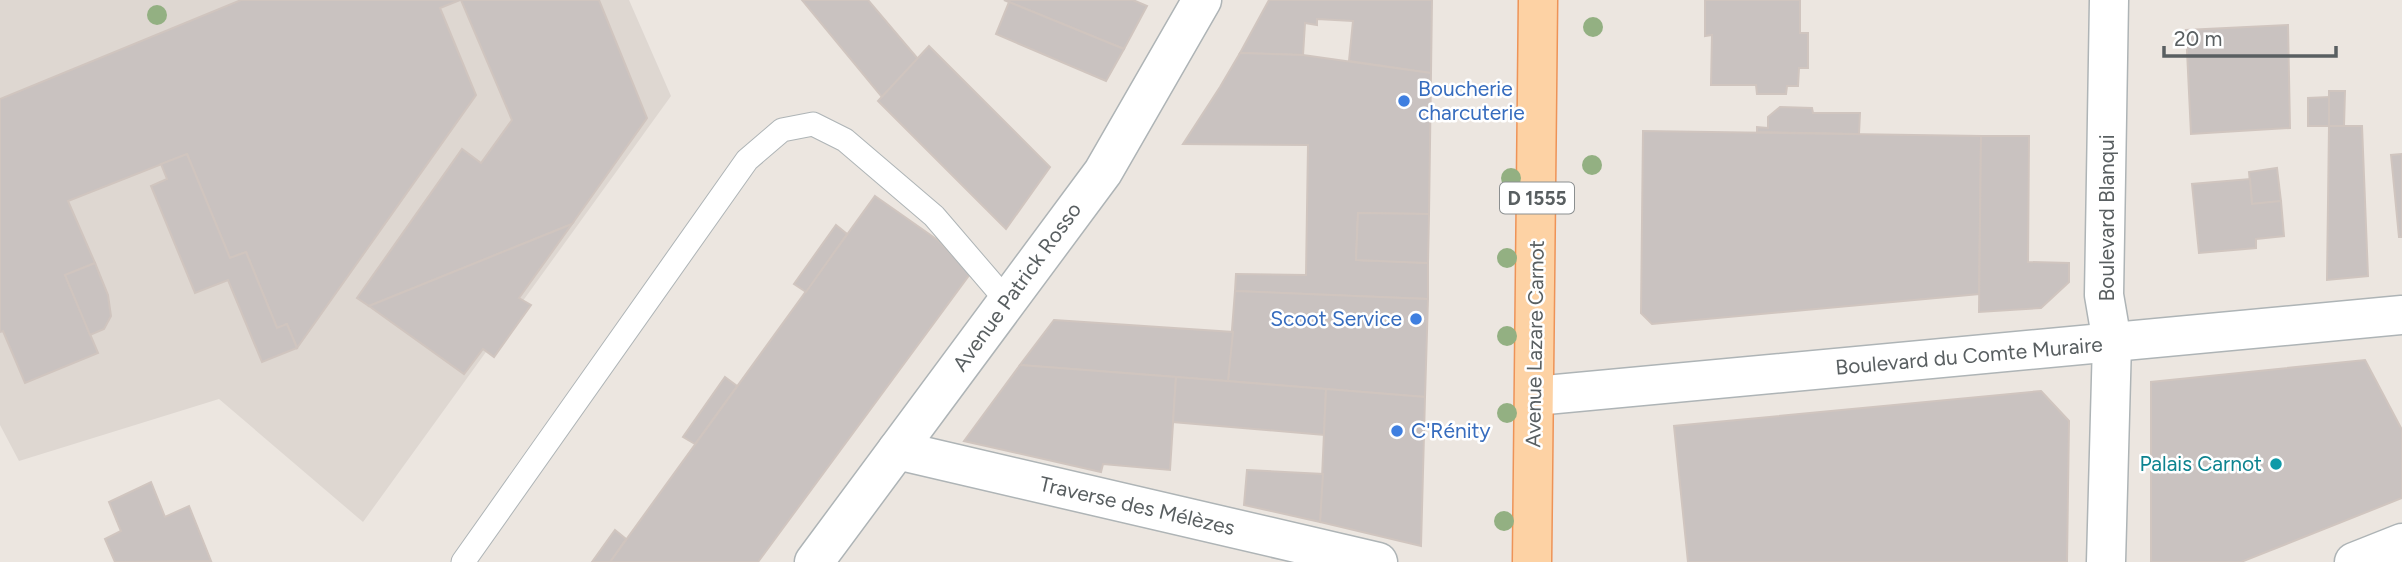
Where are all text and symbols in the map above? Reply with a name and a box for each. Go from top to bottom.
scale bar [2164,14,2336,58]
text: 20 m [2174,26,2222,51]
place label: Boucherie charcuterie [1418,76,1525,125]
marker: Boucherie charcuterie [1396,93,1412,109]
street label: Boulevard Blanqui [2094,134,2119,302]
road number: D 1555 [1500,182,1574,214]
street label: Avenue Patrick Rosso [947,197,1086,376]
street label: Avenue Lazare Carnot [1520,240,1549,448]
place label: Scoot Service [1270,306,1402,331]
marker: Scoot Service [1408,311,1424,327]
street label: Boulevard du Comte Muraire [1834,331,2104,380]
place label: C'Rénity [1411,418,1491,443]
marker: C'Rénity [1389,423,1405,439]
place label: Palais Carnot [2139,451,2262,476]
marker: Palais Carnot [2268,456,2284,472]
street label: Traverse des Mélèzes [1037,471,1237,540]

